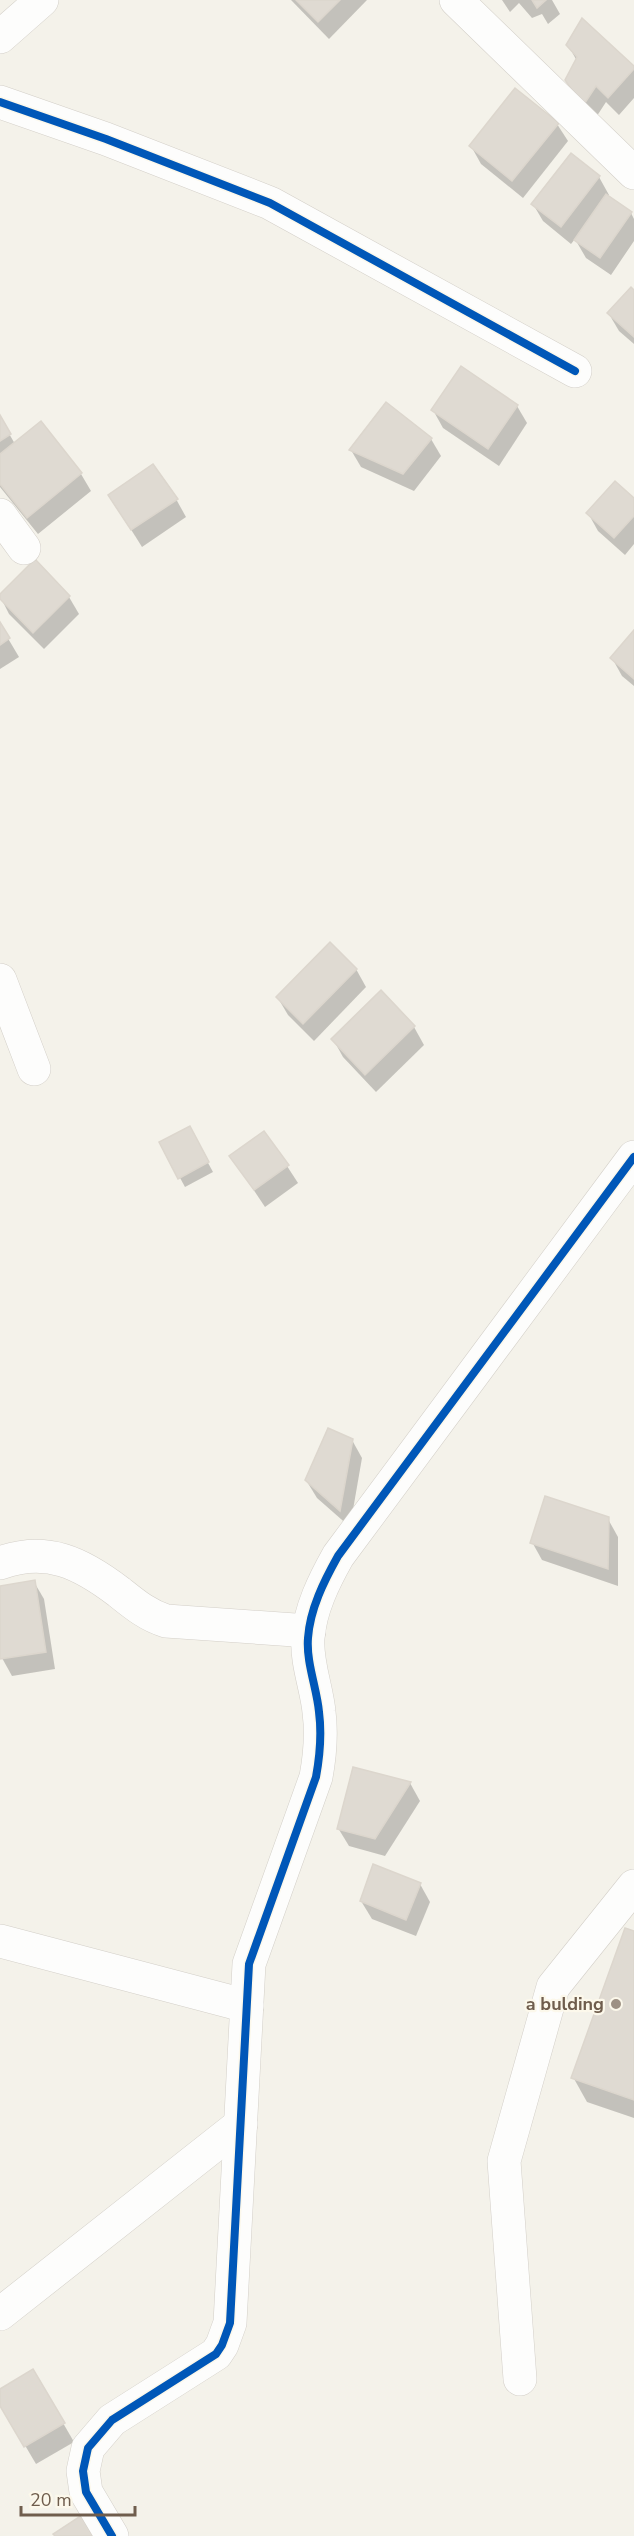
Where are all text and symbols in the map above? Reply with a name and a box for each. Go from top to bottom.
place label: a bulding [526,1992,604,2016]
marker: a bulding [609,1997,623,2011]
scale bar [21,2479,135,2517]
text: 20 m [30,2488,72,2512]

